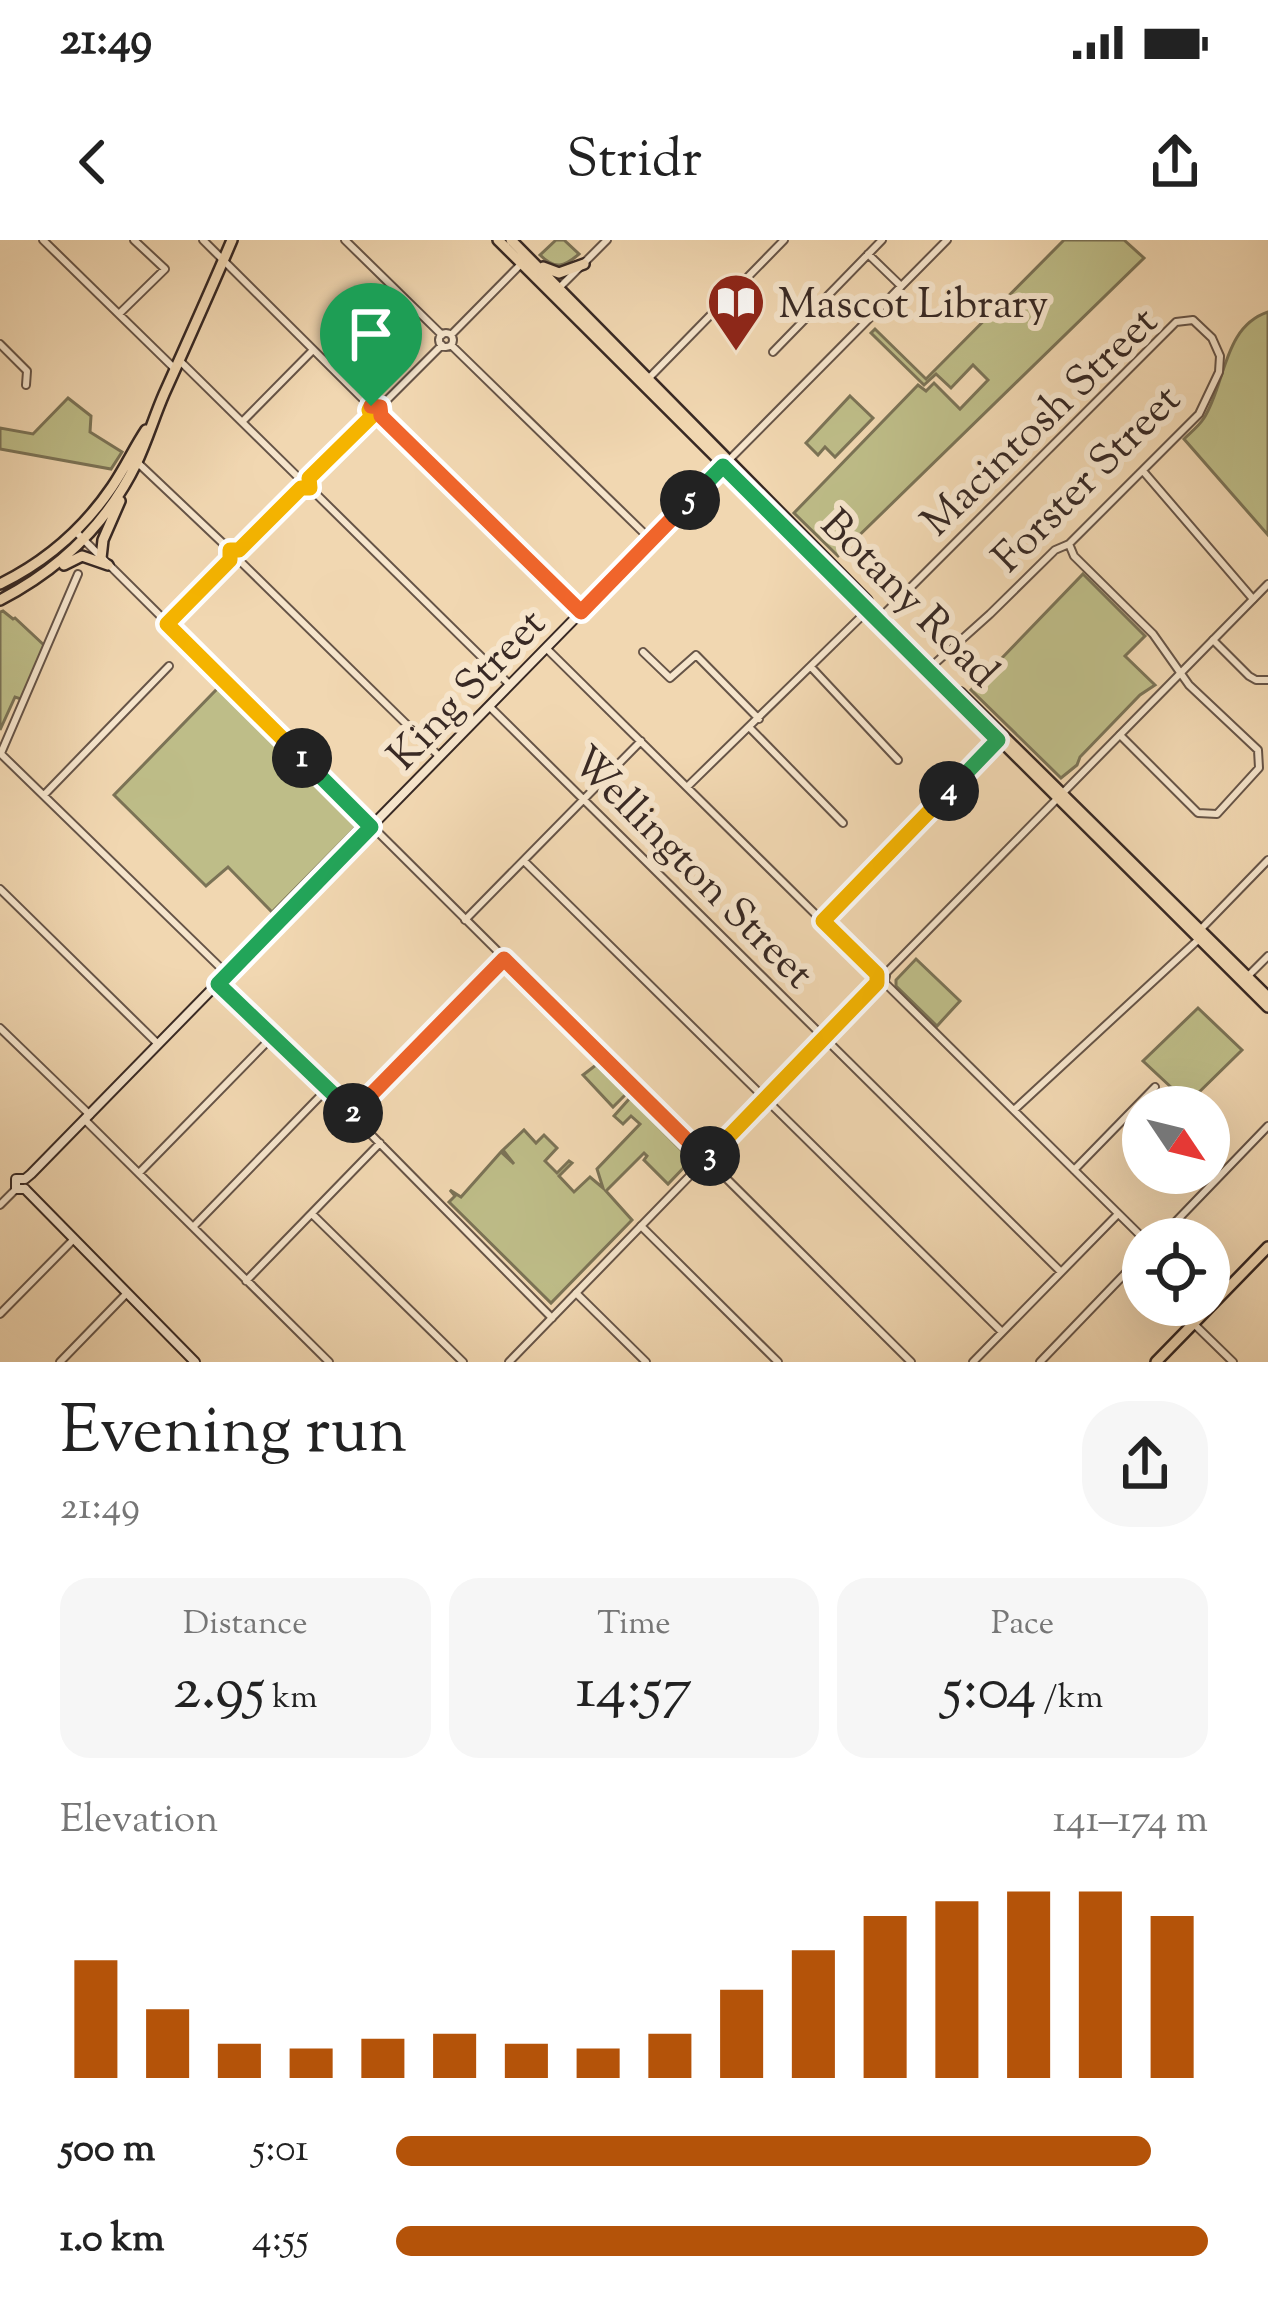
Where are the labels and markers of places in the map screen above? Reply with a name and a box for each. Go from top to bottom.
library icon: Mascot Library [705,271,767,353]
place label: Mascot Library [778,277,1049,337]
pin [320,283,422,406]
pin: 5 [660,470,720,530]
pin: 1 [272,728,332,788]
pin: 4 [919,761,979,821]
pin: 2 [323,1083,383,1143]
pin: 3 [680,1126,740,1186]

